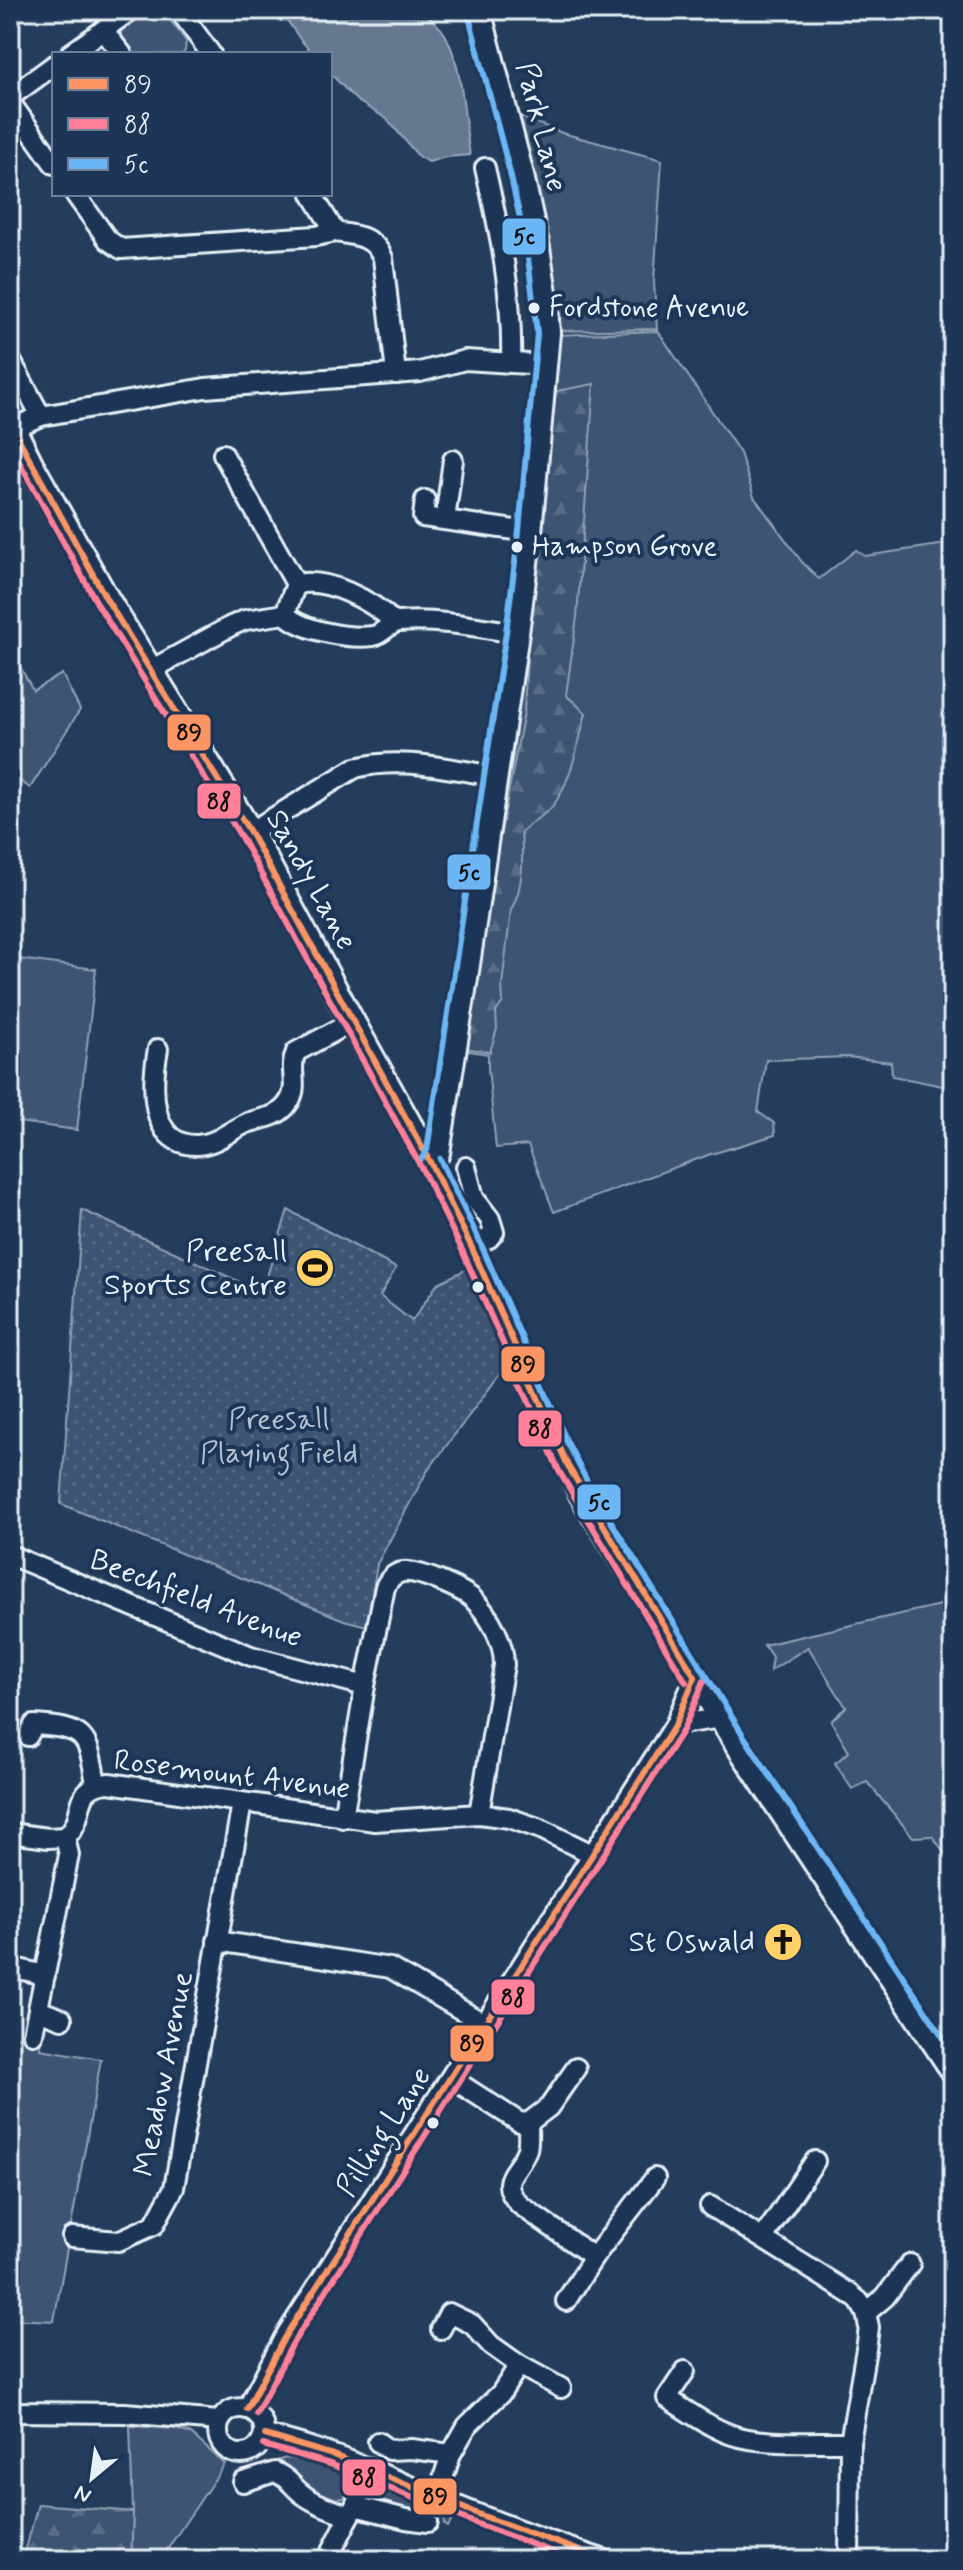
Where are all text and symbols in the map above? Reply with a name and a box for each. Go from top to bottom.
legend [52,52,332,196]
street label: Park Lane [506,58,576,196]
text: 89 [124,70,152,101]
text: 88 [124,110,151,141]
text: 5c [124,150,148,181]
line badge: 5c [501,217,547,256]
text: 5c [513,224,535,252]
place label: Fordstone Avenue [549,290,749,327]
marker: Fordstone Avenue [526,300,542,316]
place label: Hampson Grove [532,529,717,566]
marker: Hampson Grove [509,539,525,555]
line badge: 89 [166,713,212,752]
text: 89 [176,720,202,748]
line badge: 88 [196,782,242,820]
text: 88 [207,789,231,817]
street label: Sandy Lane [256,803,366,957]
line badge: 5c [446,853,492,891]
text: 5c [458,860,480,888]
place label: Preesall Sports Centre [104,1232,287,1305]
sports icon: Preesall Sports Centre [294,1247,336,1289]
unlabelled marker [470,1279,486,1295]
line badge: 89 [500,1345,546,1383]
text: 89 [510,1352,536,1380]
park label: Preesall Playing Field [200,1400,358,1476]
line badge: 88 [517,1409,563,1448]
text: 88 [528,1416,552,1444]
line badge: 5c [576,1483,622,1521]
text: 5c [588,1490,610,1518]
street label: Beechfield Avenue [84,1541,308,1657]
street label: Rosemount Avenue [112,1741,352,1809]
church icon: St Oswald [762,1921,804,1963]
place label: St Oswald [629,1923,755,1962]
street label: Meadow Avenue [125,1968,203,2180]
line badge: 88 [490,1978,536,2016]
text: 88 [501,1985,525,2013]
line badge: 89 [449,2024,495,2063]
text: 89 [459,2031,485,2059]
street label: Pilling Lane [327,2059,443,2206]
unlabelled marker [425,2115,441,2131]
north arrow [52,2438,132,2518]
line badge: 88 [341,2458,387,2497]
text: 88 [352,2465,376,2493]
line badge: 89 [412,2477,458,2516]
text: N [70,2478,96,2510]
text: 89 [422,2484,448,2512]

